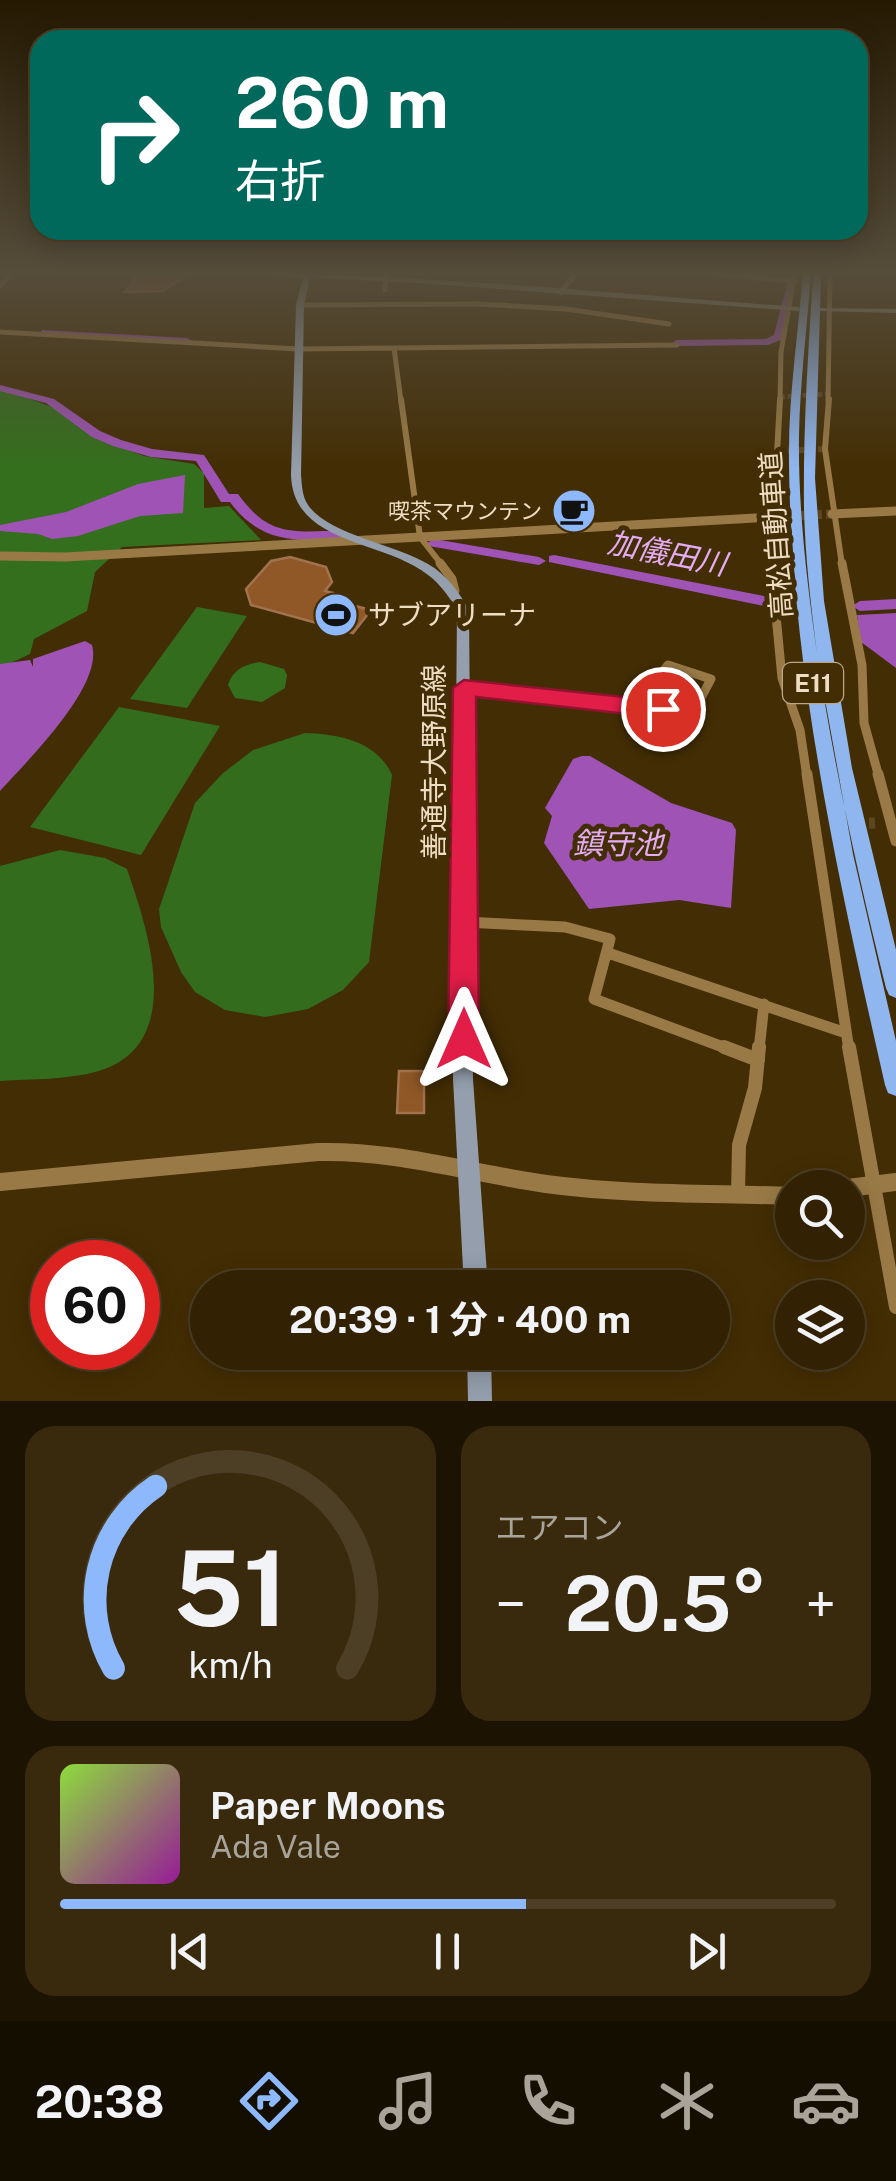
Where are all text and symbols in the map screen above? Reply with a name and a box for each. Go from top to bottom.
text: 260 m [235,61,449,144]
icon: right [70,70,200,200]
text: 右折 [235,154,325,207]
street label: 高松自動車道 [753,450,798,620]
cafe icon: 喫茶マウンテン [551,488,597,534]
place label: 喫茶マウンテン [388,498,542,524]
water label: 加儀田川 [605,524,732,583]
sports icon: サブアリーナ [313,592,359,638]
place label: サブアリーナ [368,598,536,631]
road number: E11 [783,663,843,703]
street label: 善通寺大野原線 [417,664,450,860]
pin [621,667,706,752]
icon: arrive [636,682,691,737]
water label: 鎮守池 [573,825,666,861]
position arrow [412,987,516,1091]
map controls [775,1170,865,1370]
button: search [775,1170,865,1260]
speed limit sign: 60 [30,1240,160,1370]
button: layers [775,1280,865,1370]
text: 20:39 · 1 分 · 400 m [289,1297,631,1342]
text: エアコン [496,1509,624,1546]
text: 51 [173,1527,288,1649]
text: 20.5° [565,1560,767,1648]
text: − [496,1572,526,1636]
text: + [805,1572,836,1636]
text: km/h [188,1644,272,1686]
text: Paper Moons [210,1783,445,1828]
text: Ada Vale [210,1828,341,1865]
icon: previous [162,1924,217,1979]
icon: pause [420,1924,475,1979]
icon: next [679,1924,734,1979]
icon: directions [234,2066,304,2136]
icon: music [373,2066,443,2136]
icon: phone [513,2066,583,2136]
icon: climate [652,2066,722,2136]
icon: car [791,2066,861,2136]
text: 20:38 [35,2075,164,2128]

